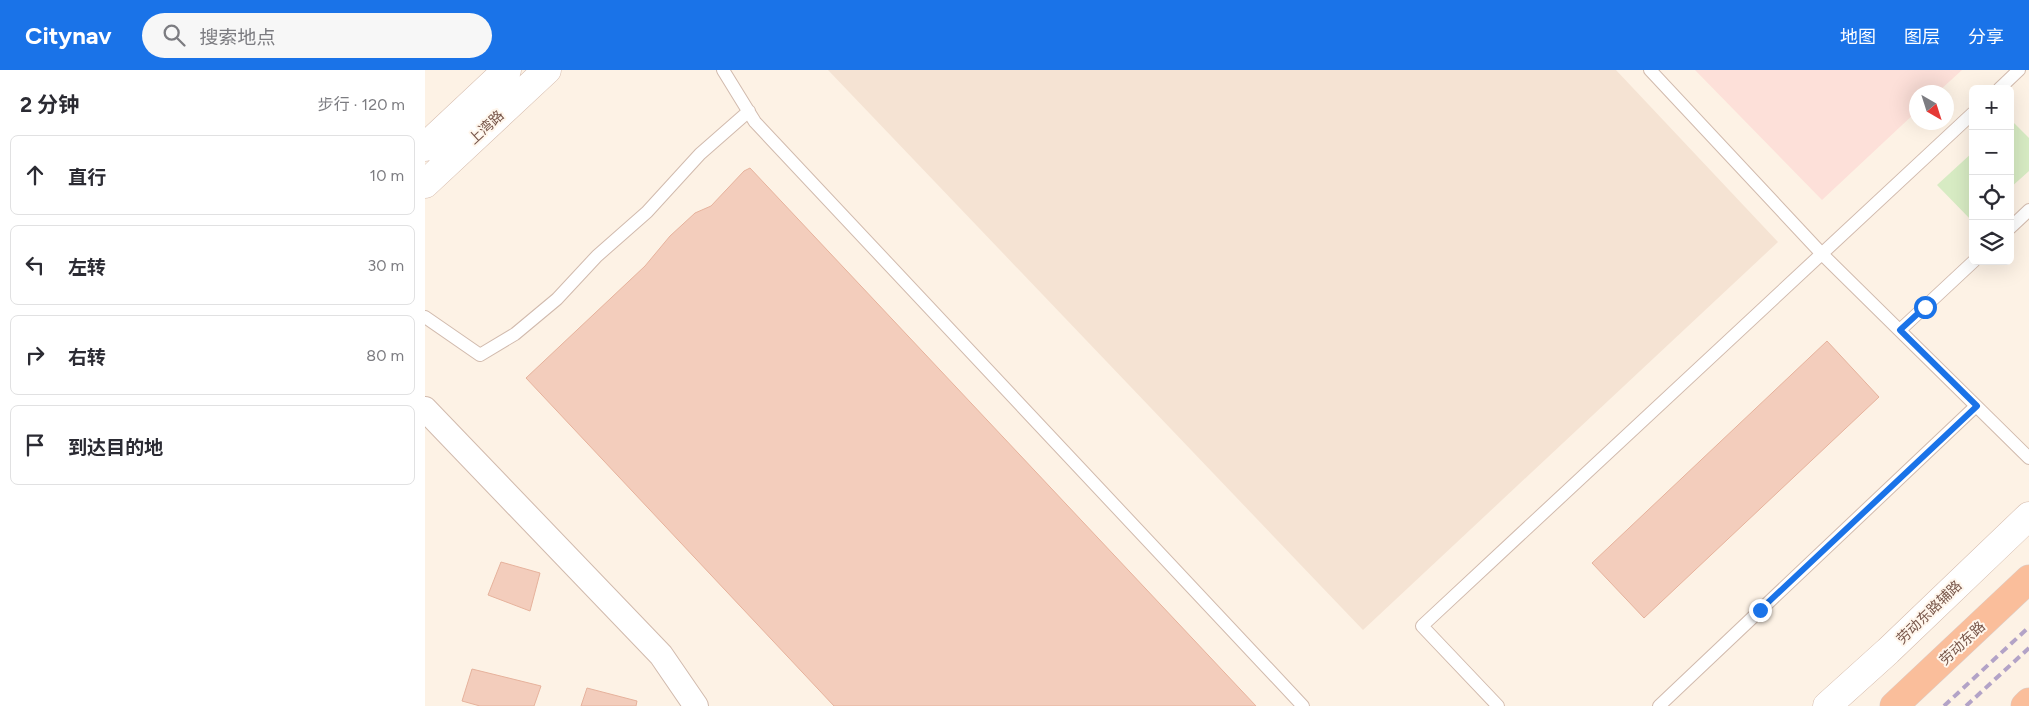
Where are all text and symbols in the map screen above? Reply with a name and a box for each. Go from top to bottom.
search box [142,13,492,58]
text: Citynav [25,21,112,50]
icon: search [160,21,188,49]
text: 搜索地点 [200,26,276,49]
text: 地图 [1840,26,1876,48]
text: 图层 [1904,26,1940,48]
text: 分享 [1968,26,2004,48]
north arrow [1909,85,1954,130]
map controls [1969,85,2014,265]
button: + [1969,85,2014,130]
text: 2 分钟 [20,92,79,117]
text: 步行 · 120 m [318,95,405,114]
street label: 上湾路 [465,107,507,148]
button: − [1969,130,2014,175]
icon: ahead [21,161,49,189]
text: 直行 [68,166,106,189]
text: 10 m [370,166,404,185]
button: locate [1969,175,2014,220]
button: layers [1969,220,2014,265]
icon: left [21,251,49,279]
text: 左转 [68,256,106,279]
text: 30 m [367,256,404,275]
route start [1914,296,1937,319]
icon: right [21,341,49,369]
text: 右转 [68,346,106,369]
text: 80 m [366,346,404,365]
icon: arrive [21,431,49,459]
text: 到达目的地 [68,436,163,459]
street label: 劳动东路辅路 [1893,577,1965,647]
route end [1749,599,1772,622]
street label: 劳动东路 [1936,618,1988,668]

